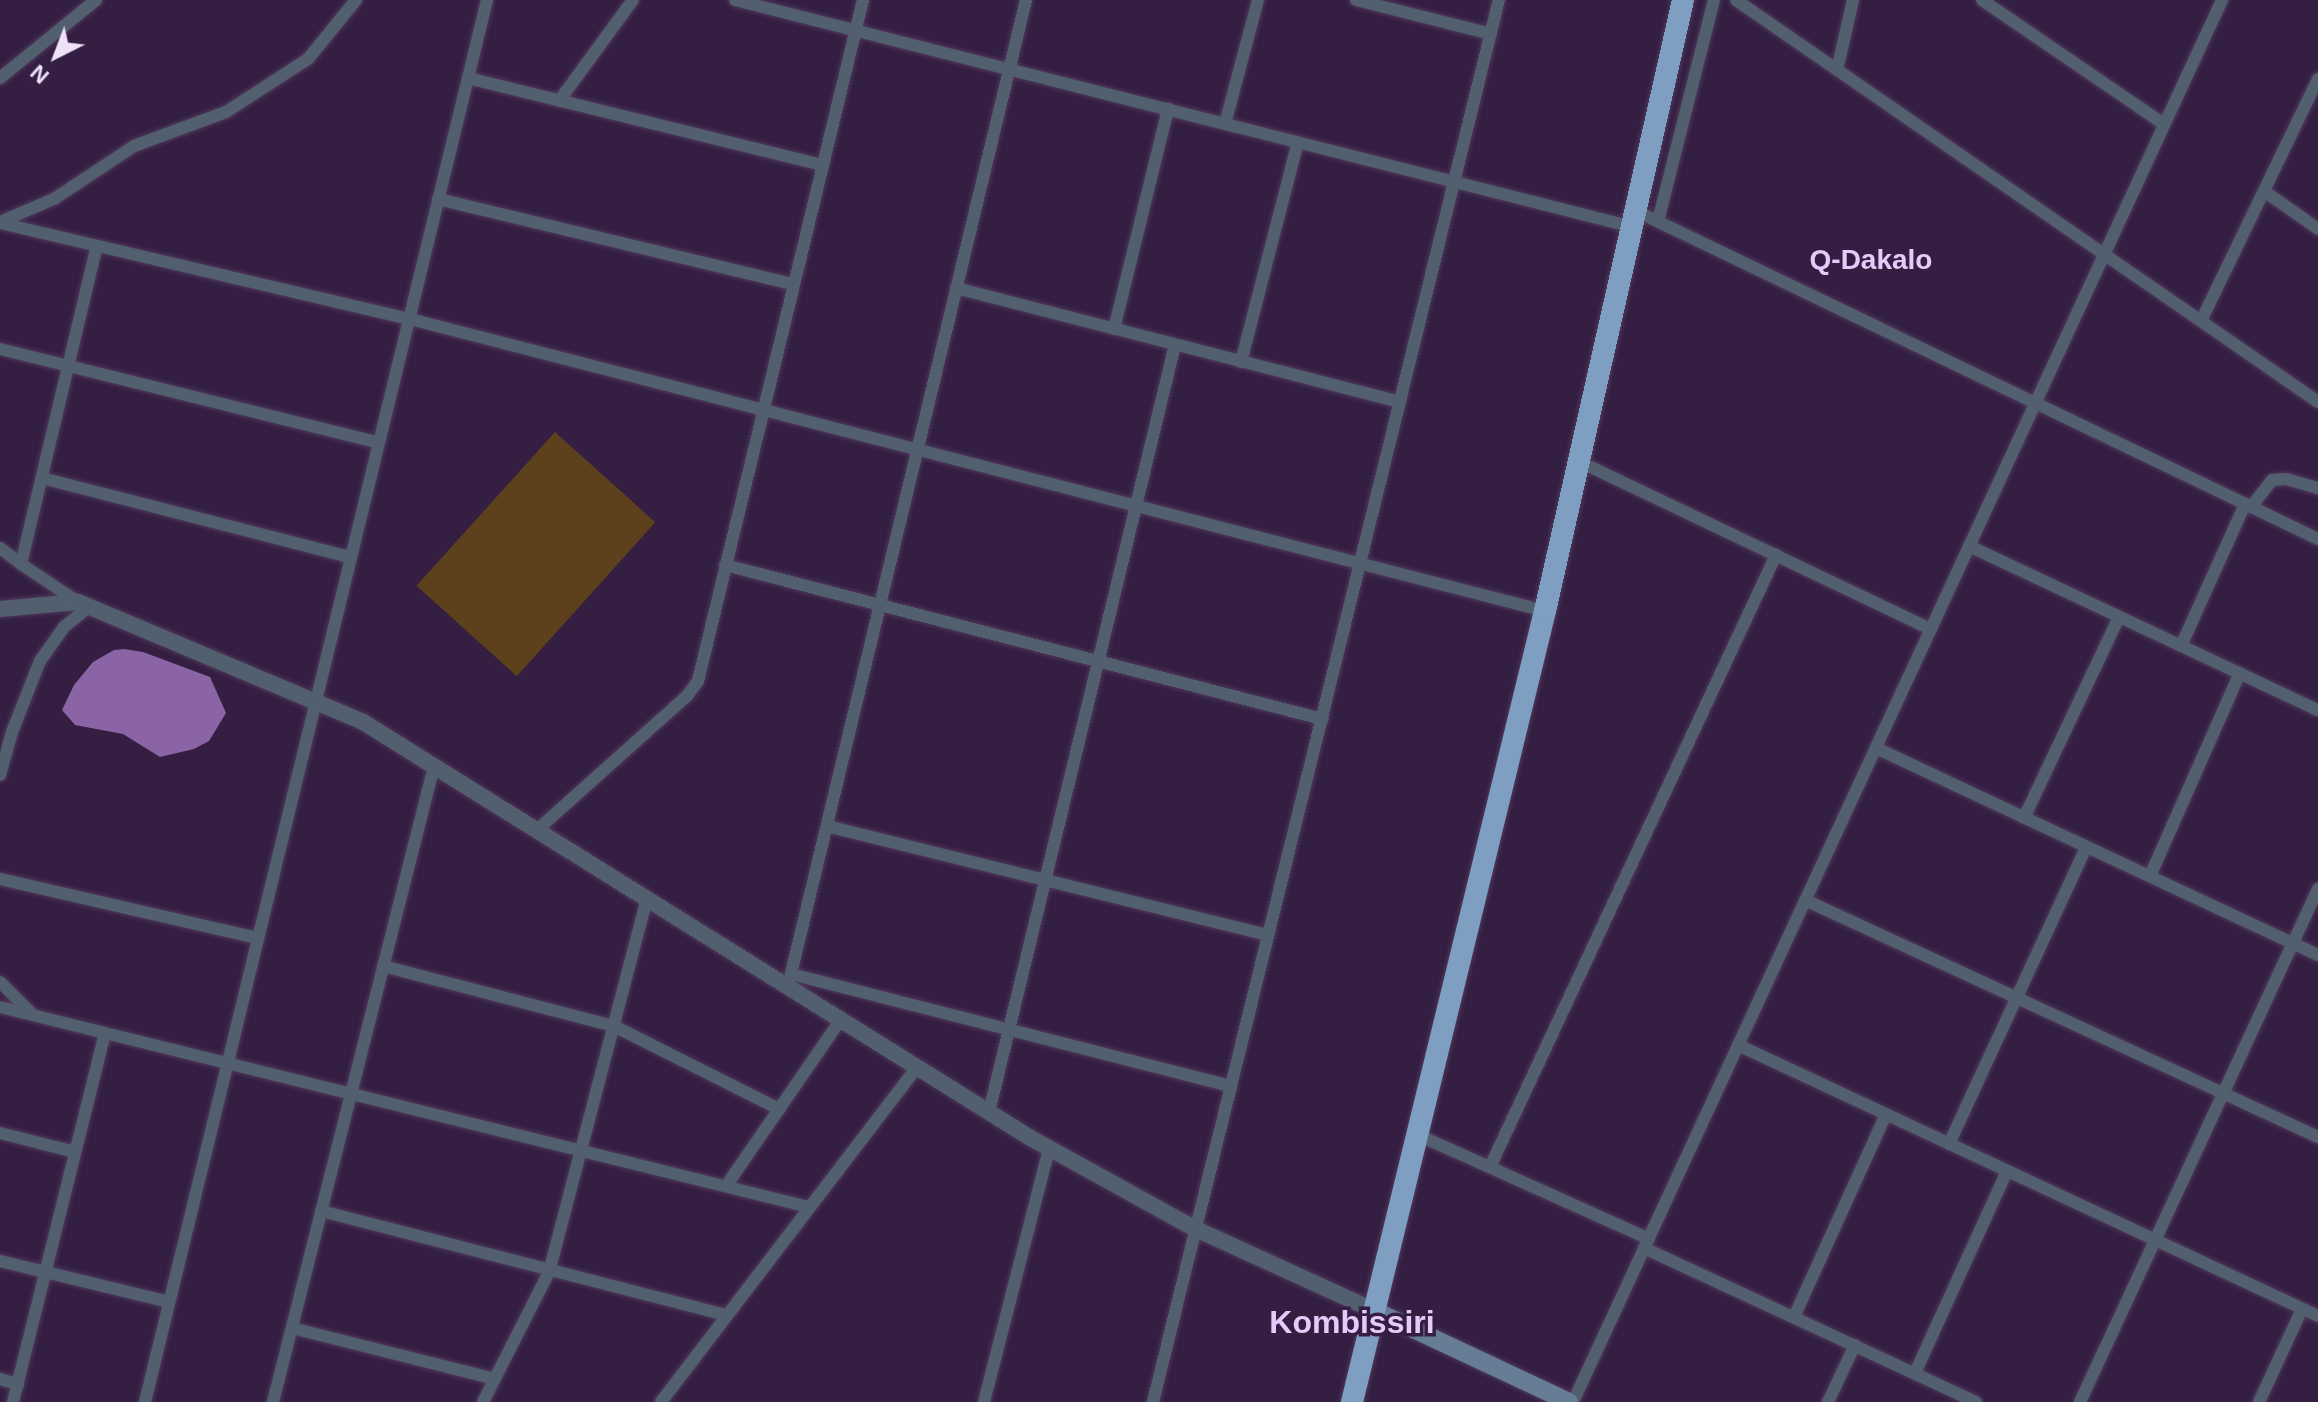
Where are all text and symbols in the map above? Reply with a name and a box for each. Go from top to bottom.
north arrow [16,16,96,96]
text: N [25,60,54,89]
district label: Q-Dakalo [1810,243,1932,277]
district label: Kombissiri [1269,1303,1435,1341]

